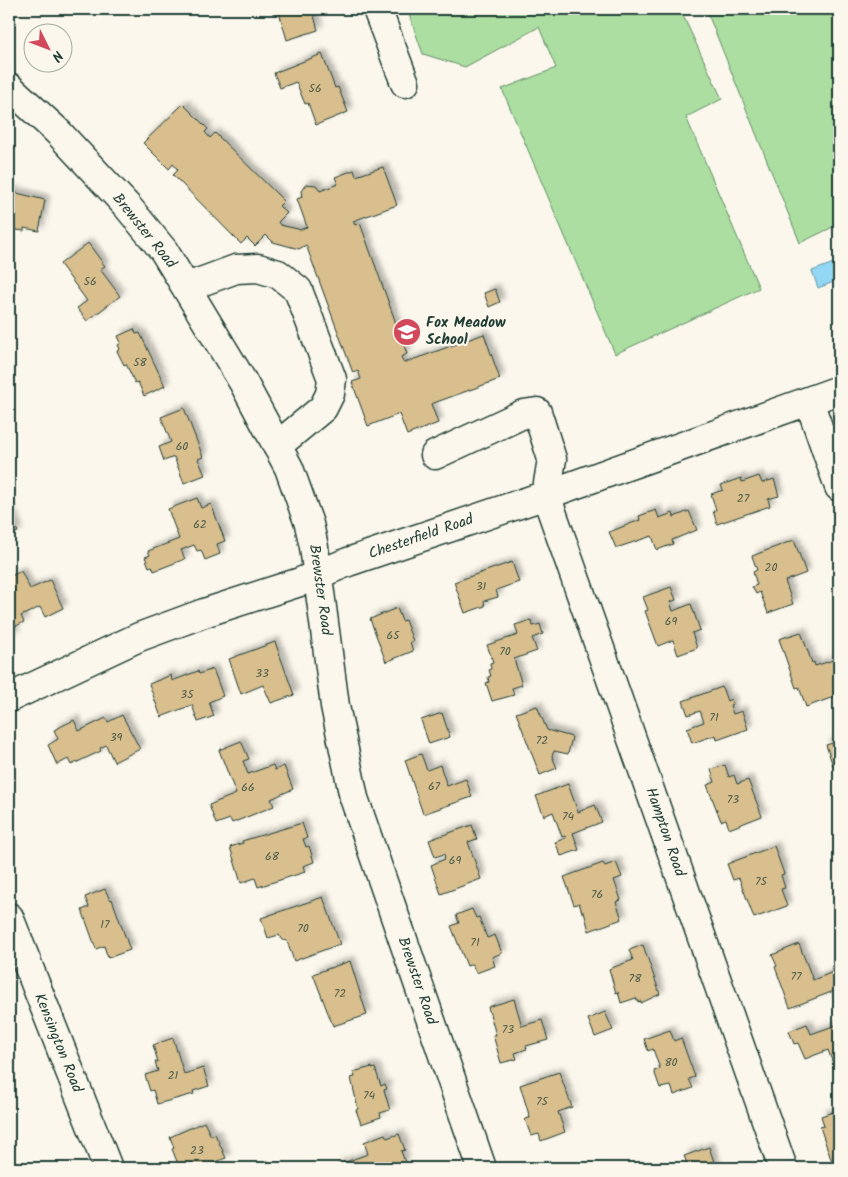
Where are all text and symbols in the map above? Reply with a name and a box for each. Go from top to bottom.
north arrow [22,22,72,72]
text: N [46,45,68,67]
house number: 56 [308,79,322,98]
street label: Brewster Road [106,188,182,274]
house number: 56 [83,272,97,291]
place label: Fox Meadow School [426,311,506,352]
school or university icon: Fox Meadow School [392,317,422,347]
house number: 58 [133,353,148,372]
house number: 60 [176,437,188,456]
house number: 27 [737,489,750,508]
street label: Chesterfield Road [365,508,477,566]
house number: 62 [193,515,207,534]
street label: Brewster Road [302,543,338,637]
house number: 20 [765,558,777,577]
house number: 31 [476,577,487,596]
house number: 69 [665,612,677,631]
house number: 65 [386,626,401,645]
house number: 70 [499,642,511,661]
house number: 33 [255,664,269,683]
house number: 35 [180,685,195,704]
house number: 71 [709,708,719,727]
house number: 39 [110,728,122,747]
house number: 72 [536,731,548,750]
house number: 67 [428,777,441,796]
house number: 66 [241,778,255,797]
street label: Hampton Road [639,784,692,880]
house number: 73 [727,790,739,809]
house number: 74 [562,807,574,826]
house number: 68 [265,847,280,866]
house number: 69 [449,851,461,870]
house number: 75 [755,872,769,891]
house number: 76 [591,885,603,904]
house number: 17 [100,915,110,934]
house number: 70 [297,919,309,938]
house number: 71 [470,933,480,952]
street label: Brewster Road [391,934,443,1029]
house number: 77 [790,967,802,986]
house number: 78 [629,969,642,988]
house number: 72 [334,984,346,1003]
street label: Kensington Road [27,990,89,1097]
house number: 73 [502,1020,514,1039]
house number: 80 [664,1053,678,1072]
house number: 21 [168,1066,179,1085]
house number: 74 [363,1086,375,1105]
house number: 75 [536,1092,550,1111]
house number: 23 [190,1141,204,1160]

